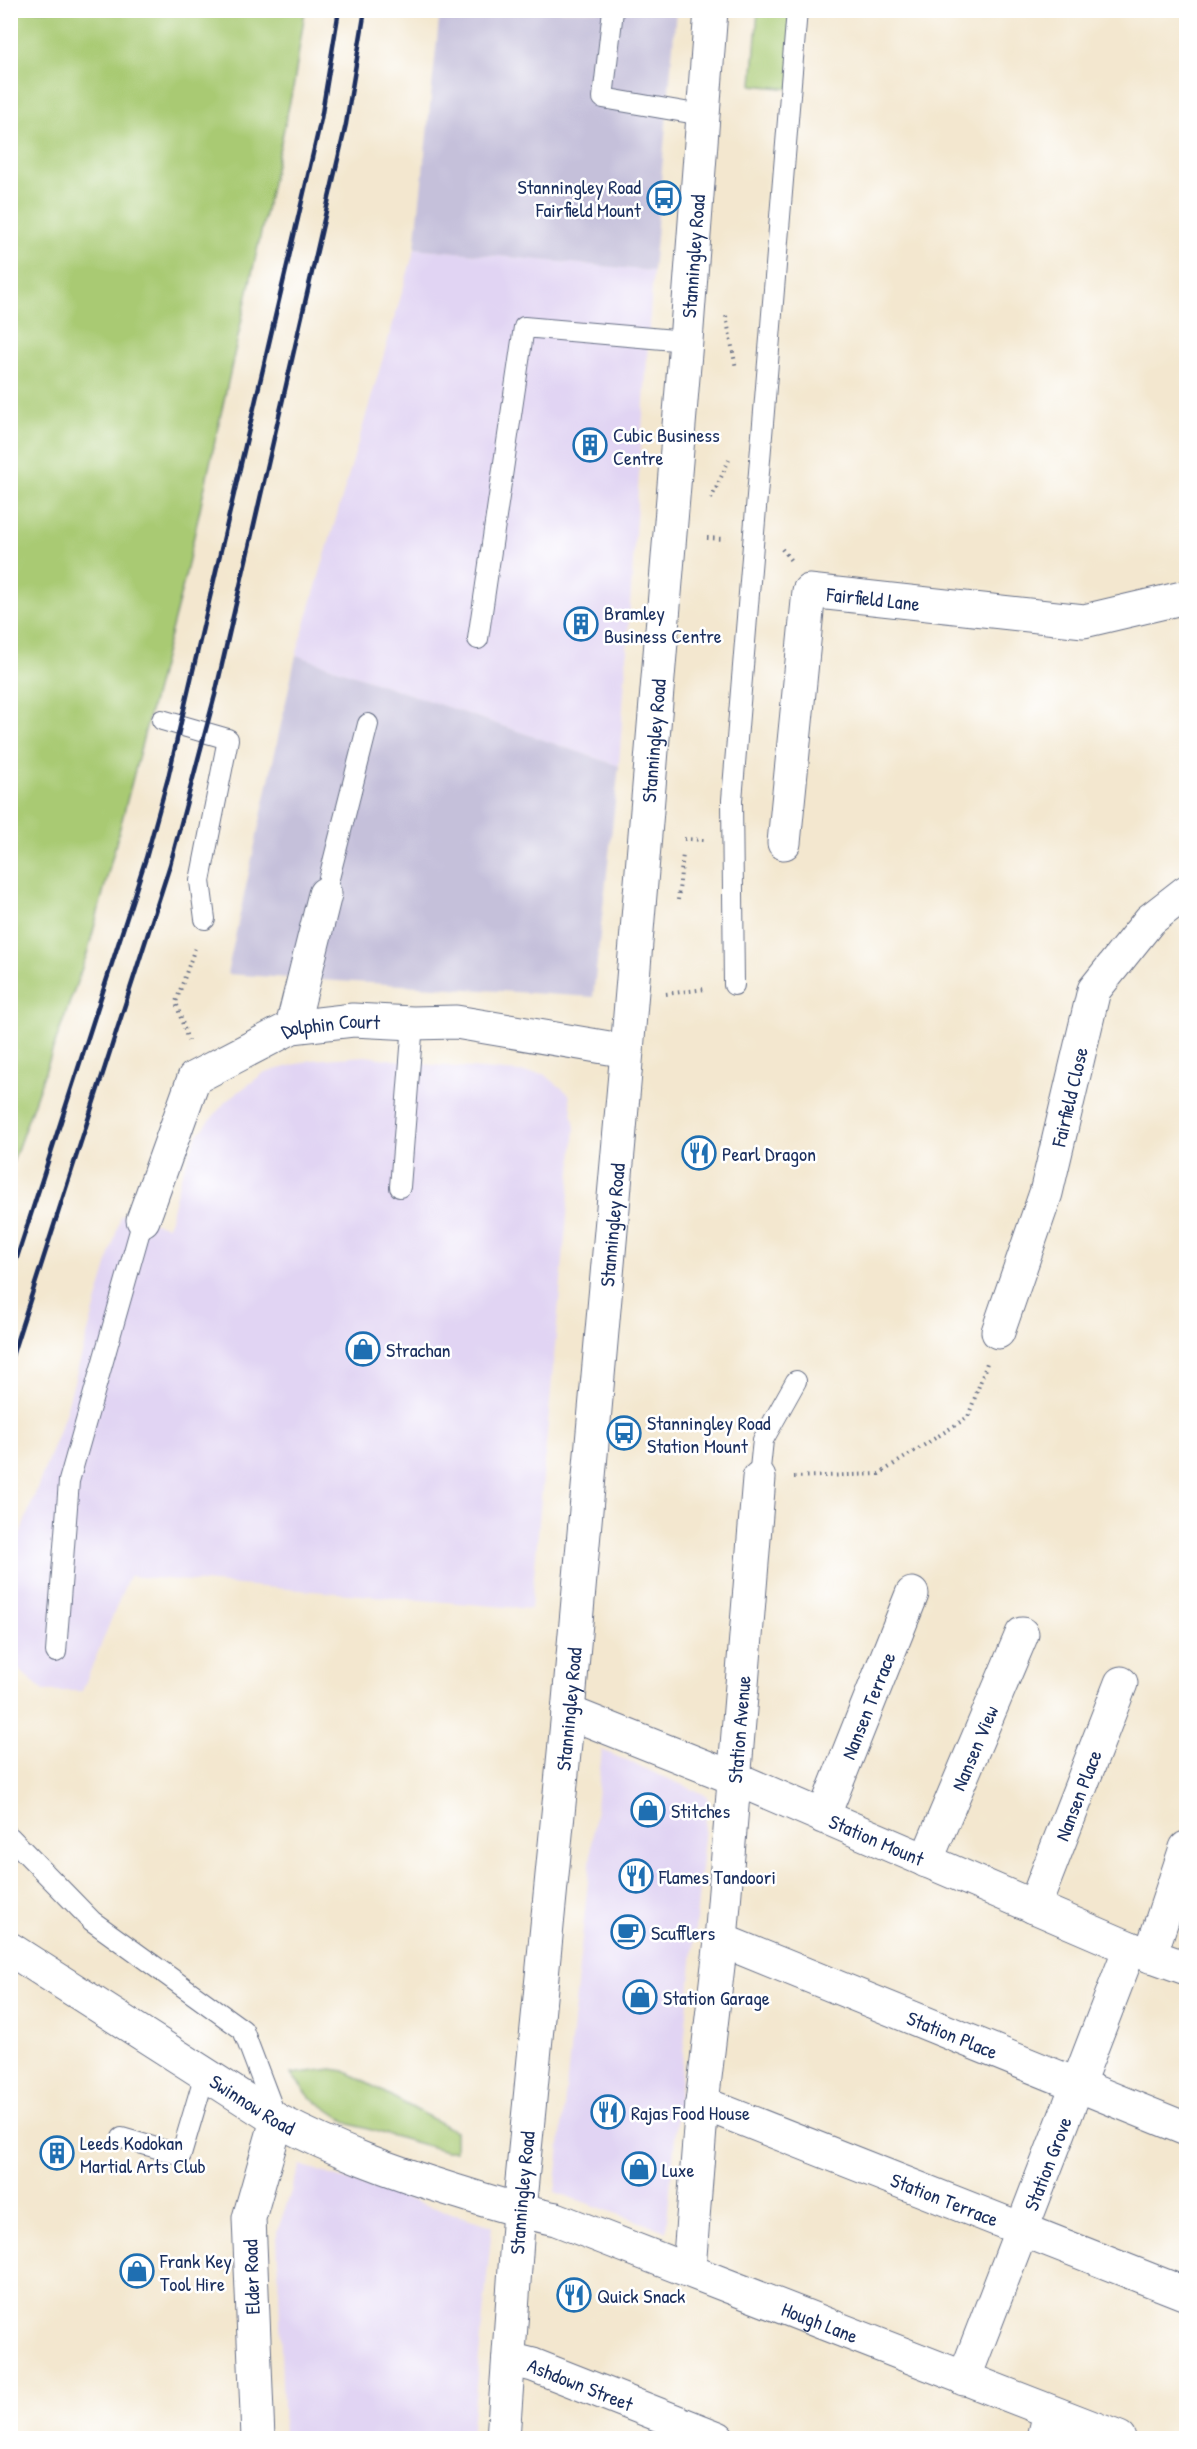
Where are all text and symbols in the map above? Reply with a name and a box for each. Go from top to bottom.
place label: Stanningley Road Fairfield Mount [517,173,642,223]
bus stop icon: Stanningley Road Fairfield Mount [646,180,682,216]
street label: Stanningley Road [674,193,711,319]
place label: Cubic Business Centre [613,421,720,471]
building icon: Cubic Business Centre [572,427,608,463]
street label: Fairfield Lane [824,579,921,617]
place label: Bramley Business Centre [604,599,722,649]
building icon: Bramley Business Centre [563,606,599,642]
street label: Stanningley Road [634,678,671,803]
street label: Dolphin Court [276,1006,382,1044]
street label: Fairfield Close [1044,1044,1094,1150]
restaurant icon: Pearl Dragon [681,1135,717,1171]
place label: Pearl Dragon [722,1140,816,1167]
street label: Stanningley Road [593,1162,630,1288]
shop icon: Strachan [345,1331,381,1367]
place label: Strachan [386,1336,451,1363]
place label: Stanningley Road Station Mount [647,1409,771,1459]
bus stop icon: Stanningley Road Station Mount [606,1415,642,1451]
street label: Stanningley Road [549,1646,587,1772]
street label: Nansen Terrace [834,1648,901,1763]
street label: Station Avenue [720,1674,756,1784]
street label: Nansen View [944,1701,1004,1794]
street label: Nansen Place [1048,1746,1107,1844]
shop icon: Stitches [630,1792,666,1828]
place label: Stitches [671,1797,731,1824]
street label: Station Mount [825,1807,929,1872]
restaurant icon: Flames Tandoori [618,1858,654,1894]
place label: Flames Tandoori [658,1863,776,1890]
cafe icon: Scufflers [610,1914,646,1950]
place label: Scufflers [651,1919,715,1946]
shop icon: Station Garage [622,1979,658,2015]
place label: Station Garage [663,1984,770,2011]
street label: Station Place [903,2004,1002,2065]
street label: Swinnow Road [205,2067,300,2141]
restaurant icon: Rajas Food House [590,2094,626,2130]
place label: Rajas Food House [631,2099,750,2126]
street label: Station Grove [1017,2113,1077,2214]
place label: Leeds Kodokan Martial Arts Club [80,2129,206,2179]
street label: Stanningley Road [502,2130,540,2255]
building icon: Leeds Kodokan Martial Arts Club [39,2135,75,2171]
shop icon: Luxe [621,2151,657,2187]
place label: Luxe [662,2156,694,2183]
street label: Station Terrace [887,2165,1002,2232]
street label: Elder Road [236,2239,266,2315]
place label: Frank Key Tool Hire [159,2247,232,2297]
shop icon: Frank Key Tool Hire [119,2253,155,2289]
restaurant icon: Quick Snack [556,2277,592,2313]
place label: Quick Snack [597,2282,685,2309]
street label: Hough Lane [778,2295,862,2349]
street label: Ashdown Street [524,2351,638,2417]

